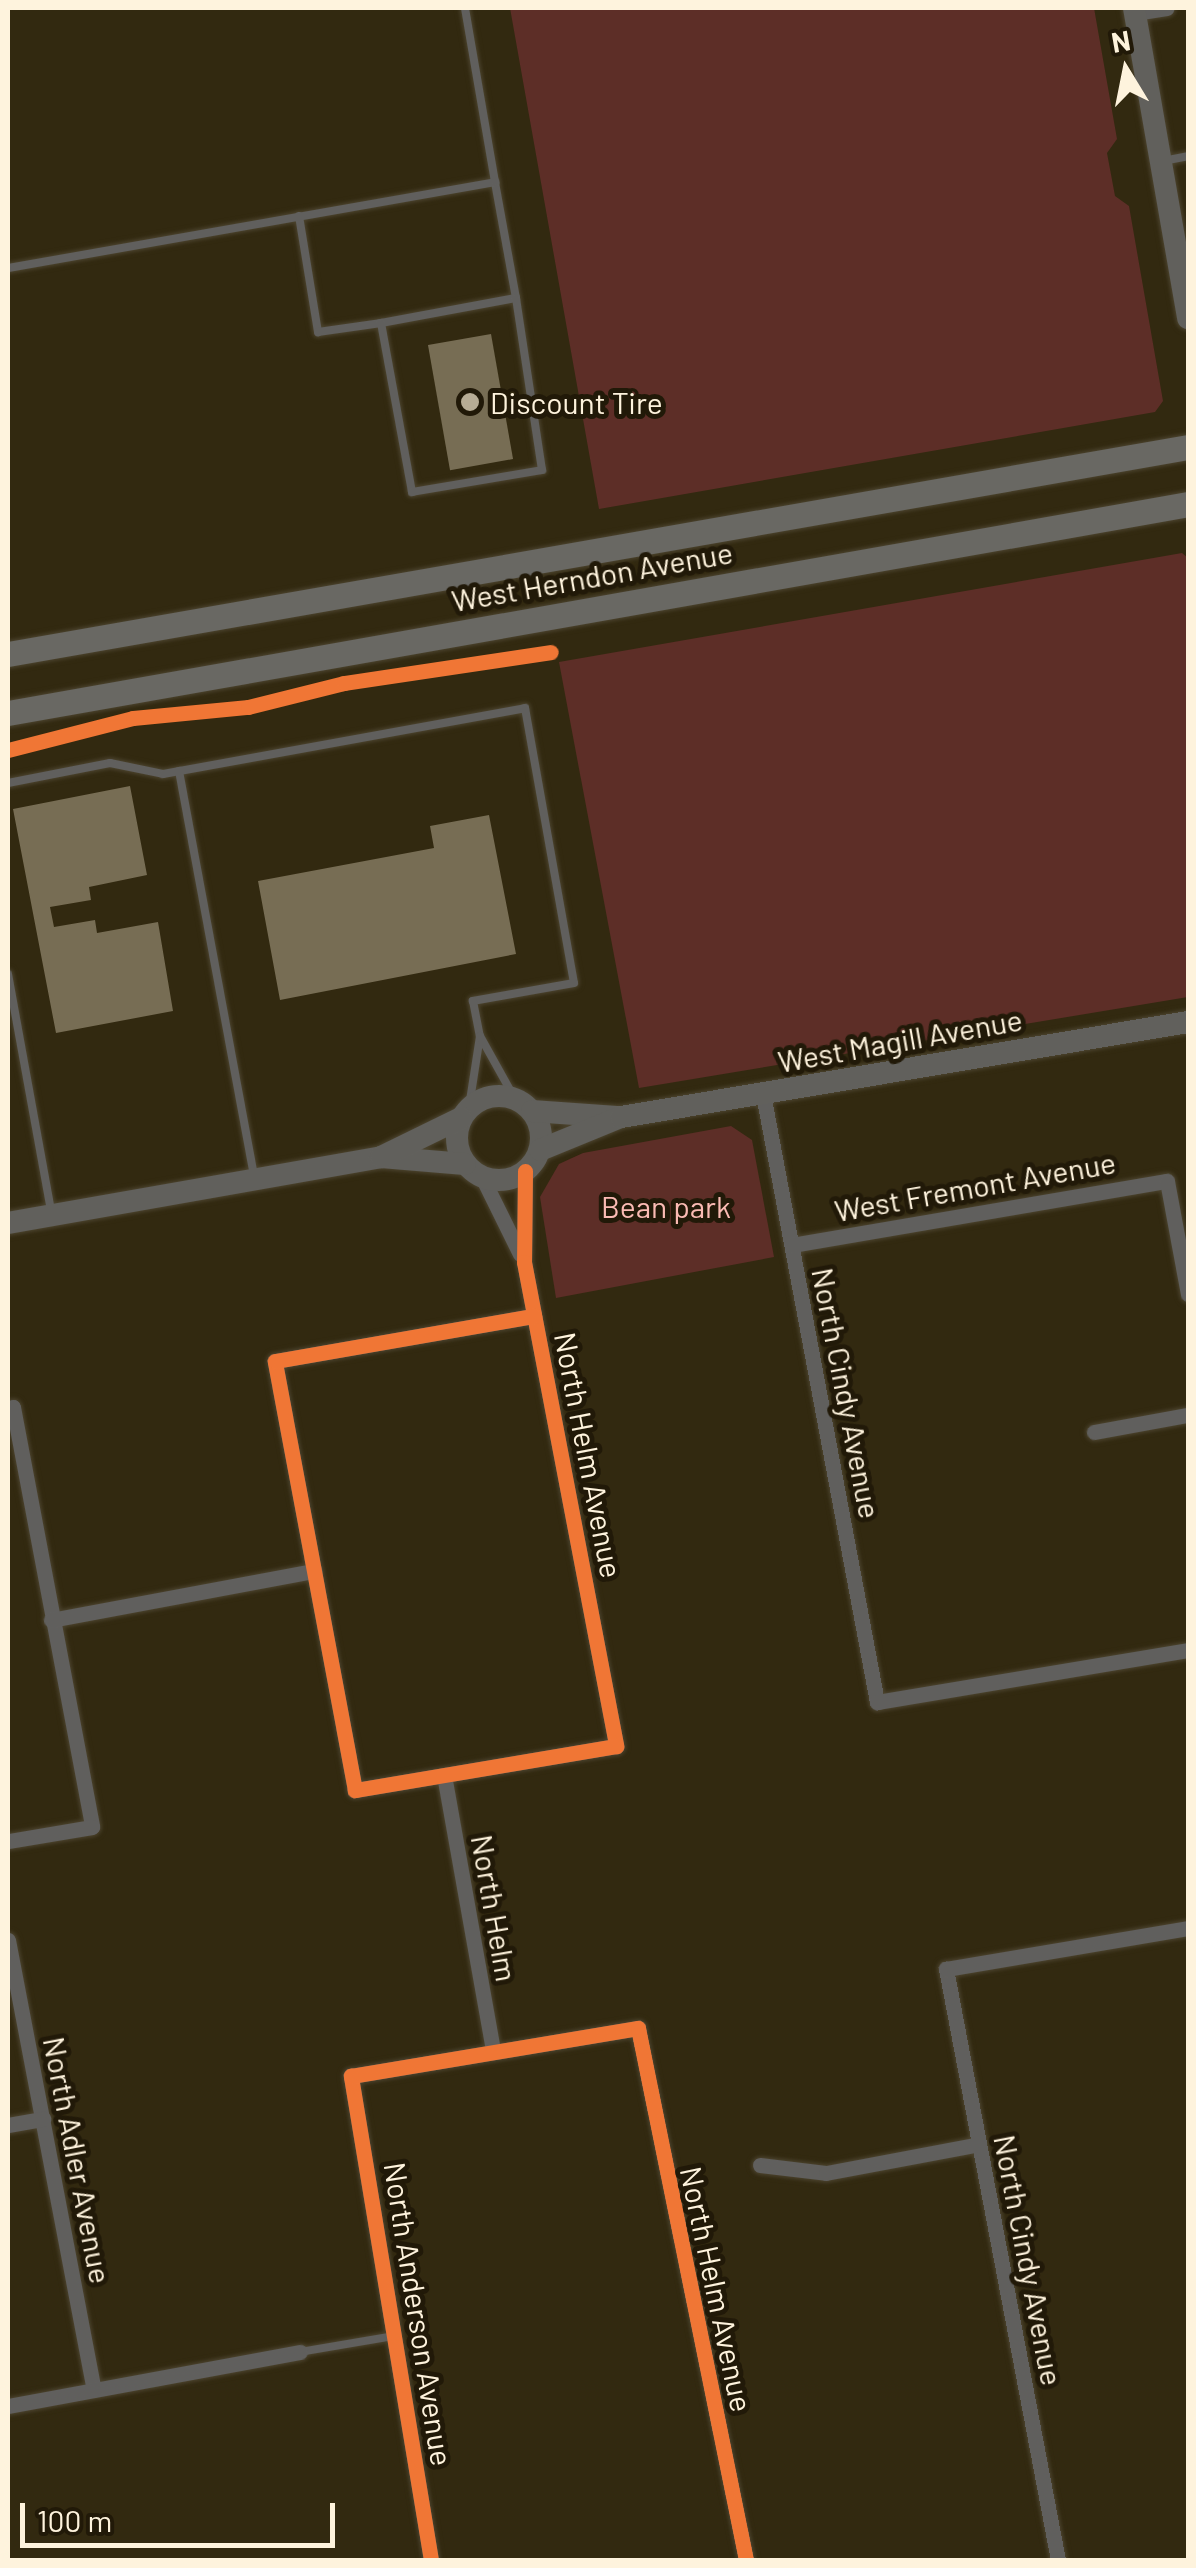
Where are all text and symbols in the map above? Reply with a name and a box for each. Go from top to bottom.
north arrow [1076,20,1176,120]
text: N [1109,22,1133,59]
place label: Discount Tire [490,384,663,420]
marker: Discount Tire [459,391,481,413]
street label: West Herndon Avenue [449,534,735,618]
street label: West Magill Avenue [775,1001,1025,1079]
street label: West Fremont Avenue [832,1144,1118,1228]
park label: Bean park [601,1188,731,1224]
street label: North Cindy Avenue [805,1265,889,1521]
street label: North Helm Avenue [548,1329,630,1581]
street label: North Helm [464,1832,526,1984]
street label: North Adler Avenue [36,2034,120,2286]
street label: North Cindy Avenue [987,2132,1071,2388]
street label: North Anderson Avenue [377,2160,461,2468]
street label: North Helm Avenue [673,2163,761,2415]
scale bar [25,2483,340,2545]
text: 100 m [37,2502,112,2538]

